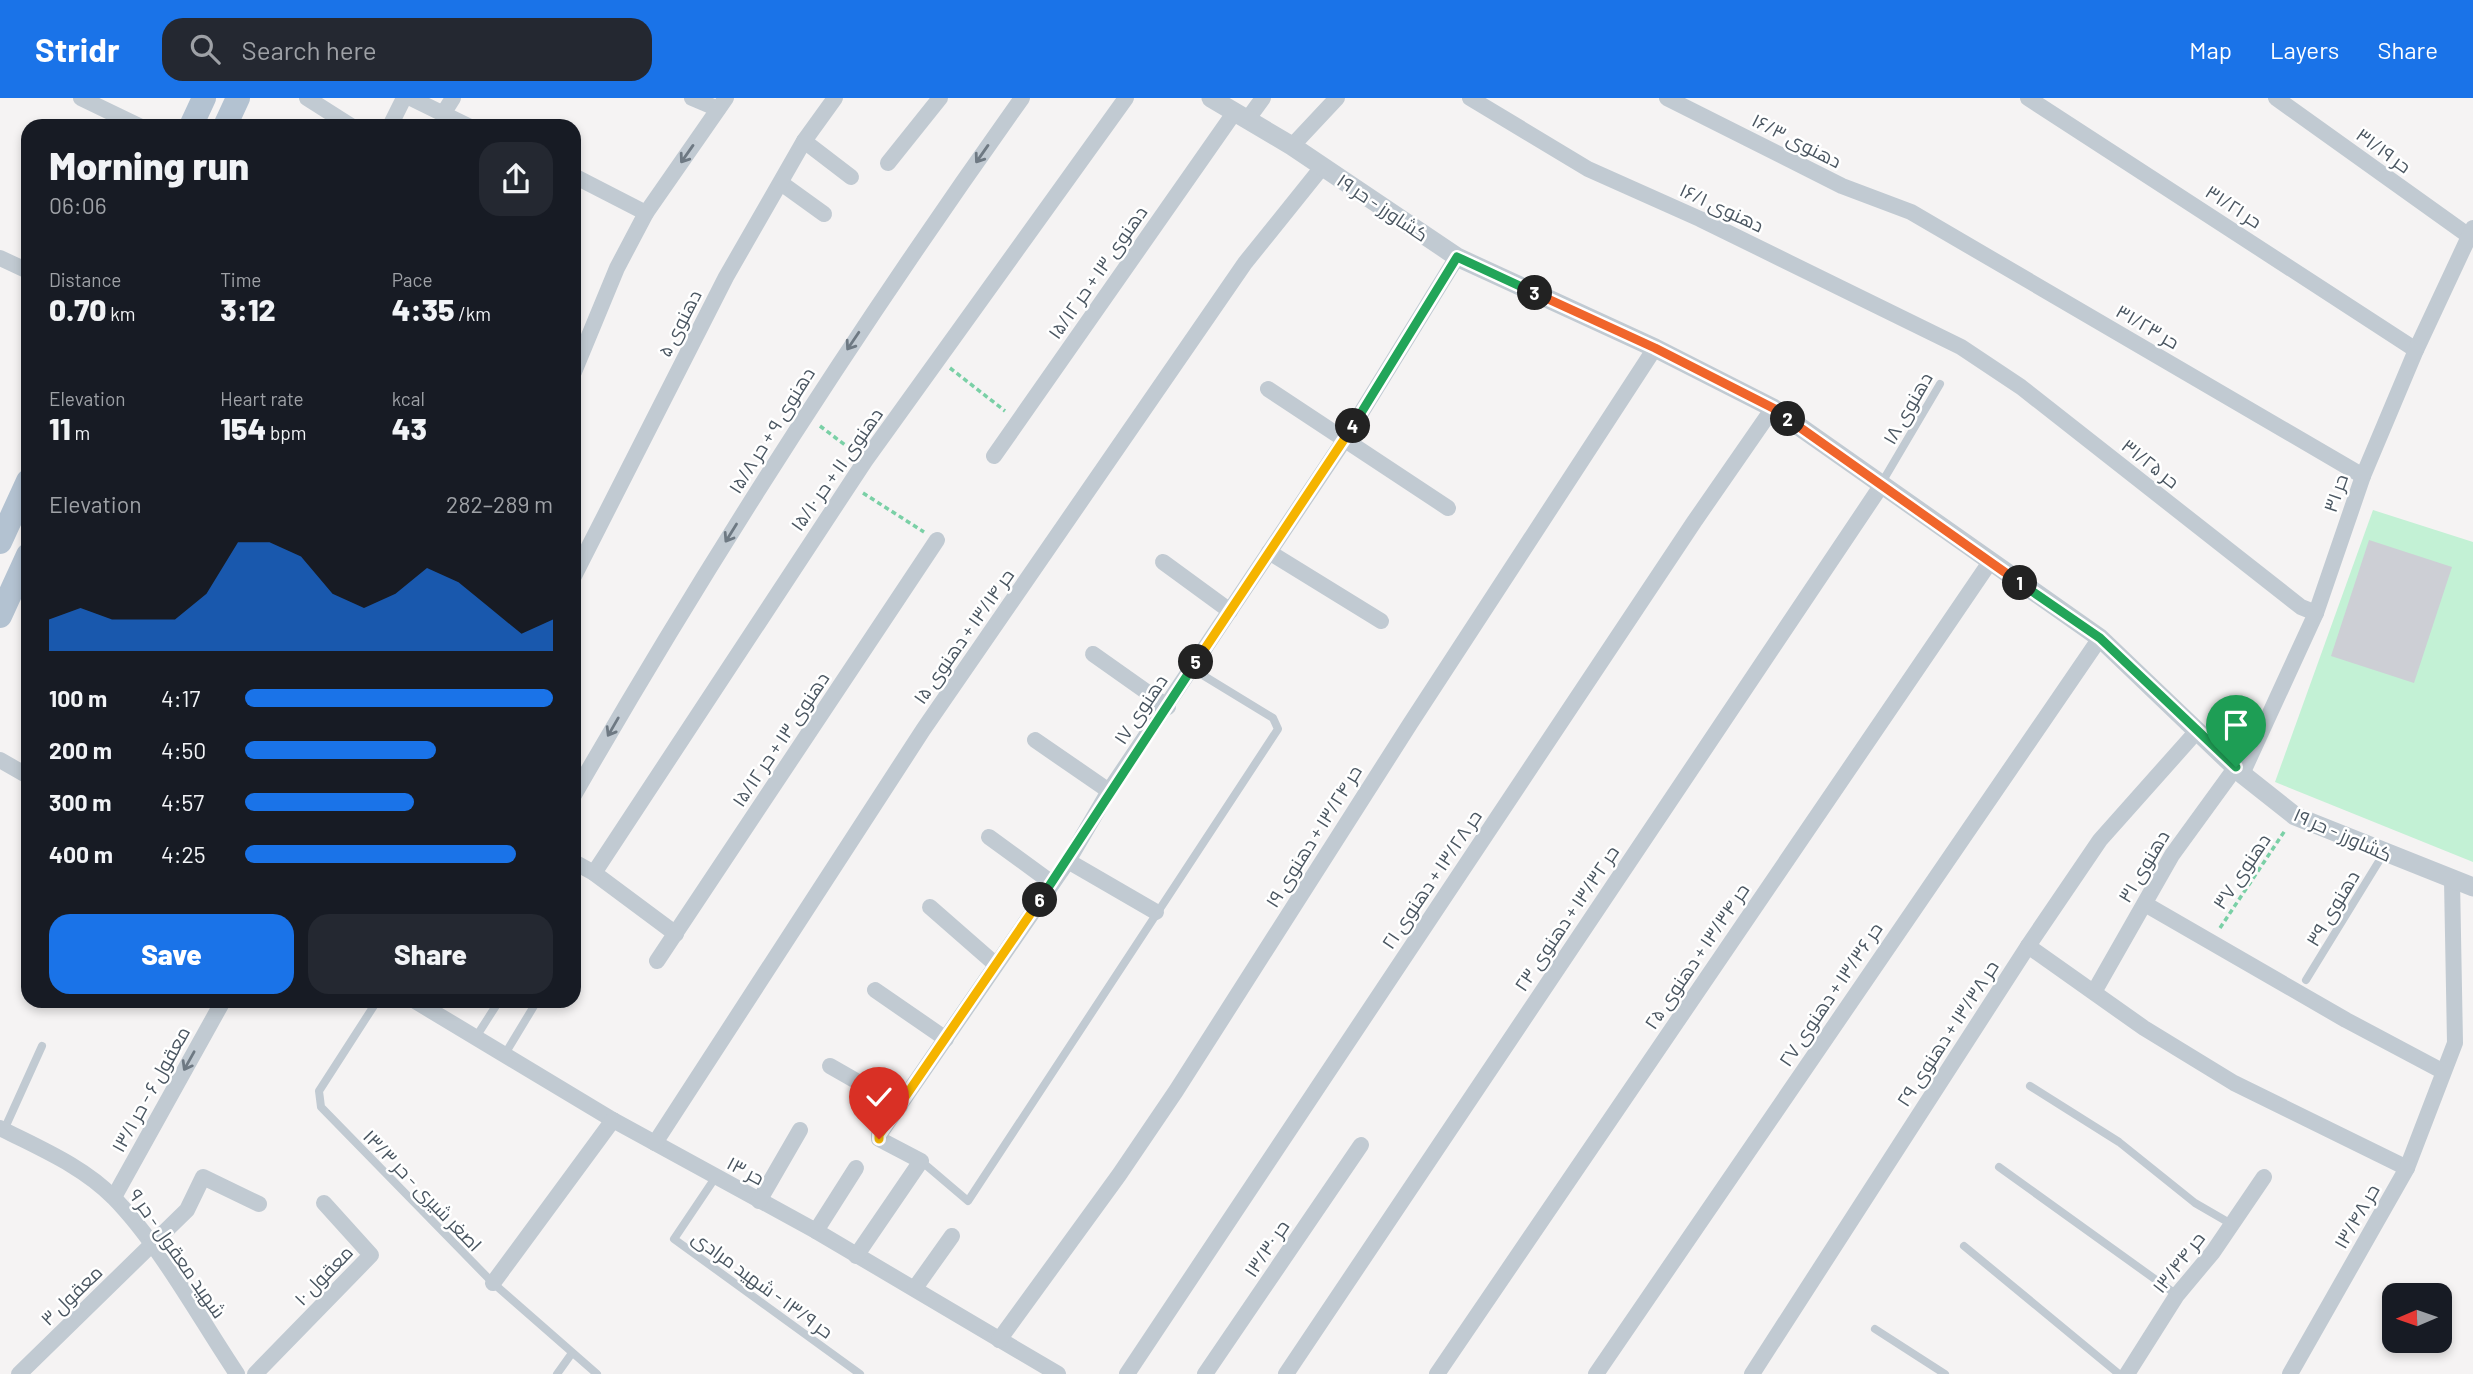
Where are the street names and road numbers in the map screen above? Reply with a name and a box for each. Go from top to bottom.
street label: دهنوی ۱۶/۳ [1748,108,1845,173]
street label: حر ۳۱/۱۹ [2352,122,2416,178]
street label: کشاورز - حر ۱۹ [1332,168,1433,247]
street label: دهنوی ۱۶/۱ [1676,178,1768,237]
street label: حر ۳۱/۲۱ [2201,179,2266,233]
street label: دهنوی ۱۳ + حر ۱۵/۱۲ [1042,201,1152,344]
street label: دهنوی ۵ [652,286,706,361]
street label: حر ۳۱/۲۳ [2112,299,2184,354]
street label: دهنوی ۹ + حر ۱۵/۸ [723,363,820,498]
street label: دهنوی ۱۸ [1877,368,1938,449]
street label: دهنوی ۱۱ + حر ۱۵/۱۰ [785,403,888,536]
street label: حر ۳۱/۲۵ [2117,433,2184,493]
street label: حر ۳۱ [2318,471,2353,515]
street label: حر ۱۳/۱۴ + دهنوی ۱۵ [908,564,1019,709]
street label: دهنوی ۱۳ + حر ۱۵/۱۲ [726,667,834,811]
street label: دهنوی ۱۷ [1108,670,1173,749]
street label: حر ۱۳/۲۴ + دهنوی ۱۹ [1260,761,1367,912]
street label: کشاورز - حر ۱۹ [2290,802,2396,867]
street label: حر ۱۳/۲۸ + دهنوی ۲۱ [1376,805,1487,954]
street label: دهنوی ۳۱ [2112,826,2174,907]
street label: دهنوی ۳۷ [2207,829,2276,914]
street label: حر ۱۳/۳۲ + دهنوی ۲۳ [1509,841,1624,996]
street label: دهنوی ۳۹ [2300,866,2364,951]
street label: حر ۱۳/۳۴ + دهنوی ۲۵ [1639,879,1754,1034]
street label: حر ۱۳/۳۶ + دهنوی ۲۷ [1773,918,1888,1071]
street label: حر ۱۳/۳۸ + دهنوی ۲۹ [1891,956,2004,1111]
street label: معقول ۶ - حر ۱۳/۱ [106,1022,195,1156]
street label: اصغر شیری - حر ۱۳/۳ [358,1124,487,1256]
street label: حر ۱۳ [723,1151,769,1190]
street label: حر ۱۳/۴۸ [2328,1180,2385,1253]
street label: شهید معقول - حر ۹ [124,1184,231,1323]
street label: حر ۱۳/۳۰ [1239,1215,1294,1282]
street label: حر ۱۳/۹ - شهید مرادی [688,1225,838,1344]
street label: حر ۱۳/۴۴ [2147,1227,2210,1298]
street label: معقول ۱۰ [289,1240,358,1310]
street label: معقول ۳ [35,1260,107,1331]

